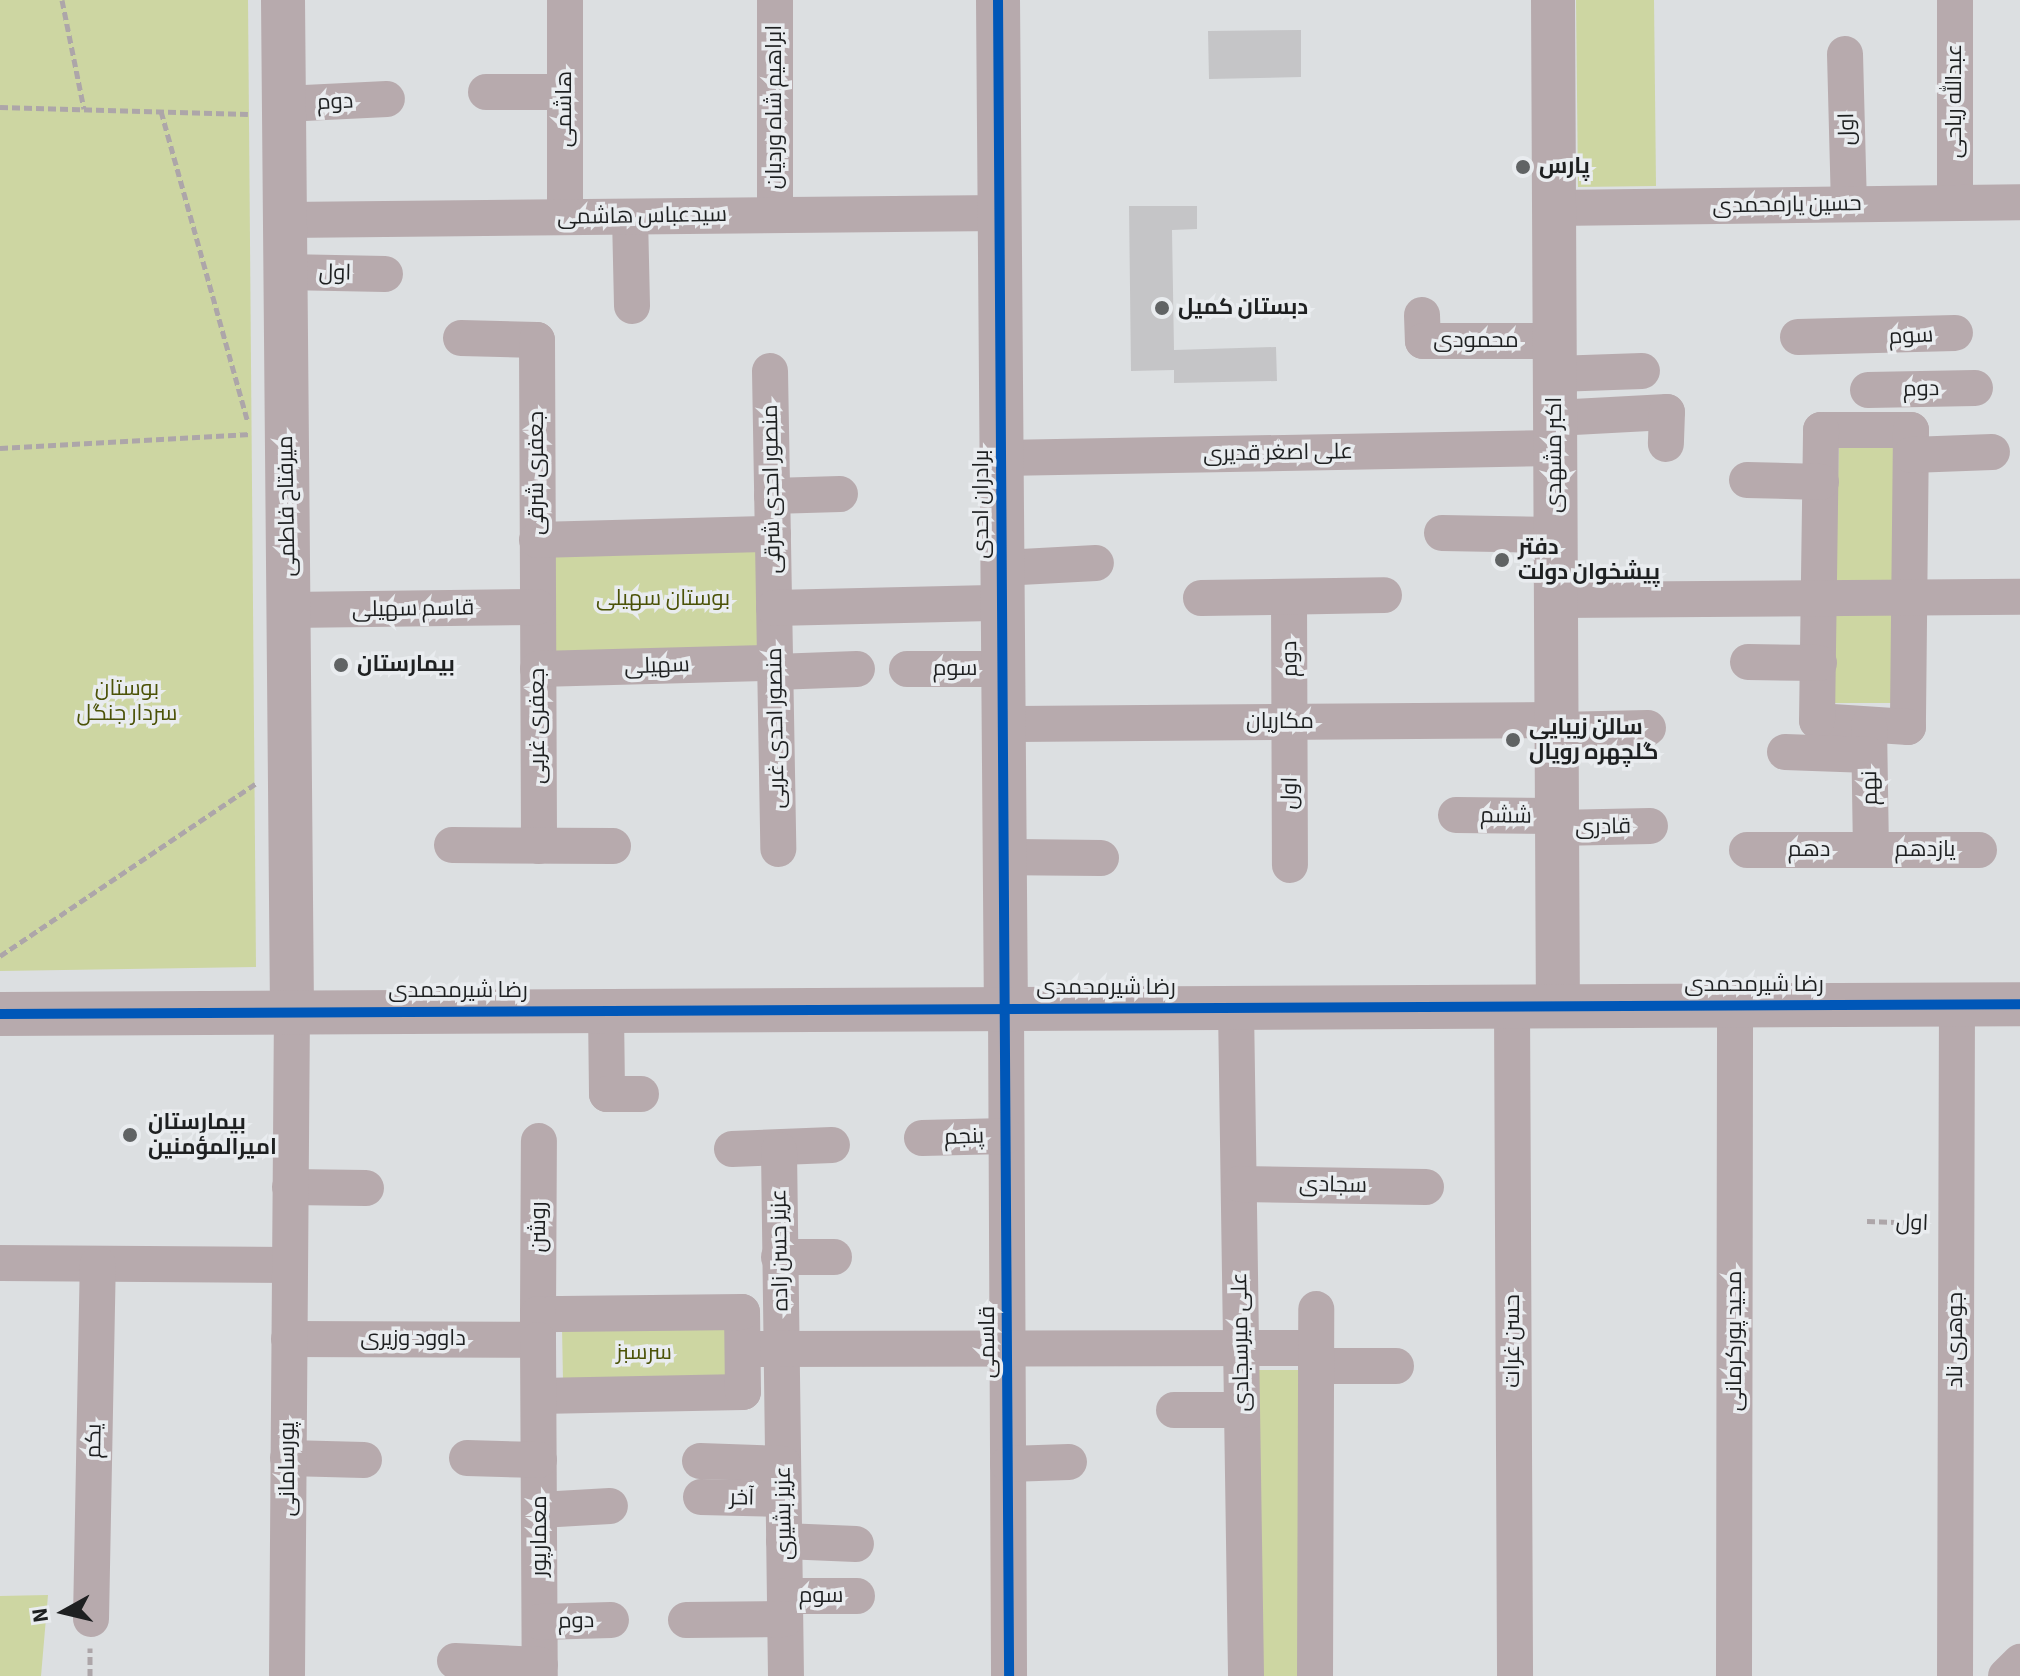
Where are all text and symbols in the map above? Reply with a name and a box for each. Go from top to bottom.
street label: ابراهیم شاه وردیان [762,25,788,189]
street label: عبدالله ریاحی [1942,44,1968,158]
street label: هاشمی [552,71,578,147]
street label: دوم [316,88,354,116]
street label: اول [1834,112,1860,146]
place label: پارس [1539,154,1590,180]
marker: پارس [1514,158,1532,176]
street label: حسین یارمحمدی [1712,190,1862,220]
street label: سیدعباس هاشمی [557,201,727,231]
street label: اول [318,260,352,286]
place label: دبستان کمیل [1178,295,1308,321]
marker: دبستان کمیل [1153,299,1171,317]
street label: سوم [1888,322,1934,350]
street label: محمودی [1433,328,1519,354]
street label: دوم [1903,375,1939,403]
street label: اکبر مشهدی [1542,397,1568,513]
street label: منصور احدی شرقی [757,404,787,574]
street label: جعفری شرقی [524,411,550,535]
street label: میرفتاح فاطمی [273,435,301,577]
street label: علی اصغر قدیری [1203,438,1353,468]
street label: برادران احدی [969,449,995,559]
place label: دفتر پیشخوان دولت [1518,534,1660,586]
marker: دفتر پیشخوان دولت [1493,551,1511,569]
park label: بوستان سهیلی [596,586,730,612]
street label: قاسم سهیلی [352,595,474,623]
street label: دوم [1276,641,1304,677]
street label: منصور احدی غربی [761,647,791,809]
place label: بیمارستان [357,652,455,678]
street label: سهیلی [624,652,690,680]
marker: بیمارستان [332,656,350,674]
street label: سوم [933,656,977,682]
street label: جعفری غربی [525,668,551,784]
park label: بوستان سردار جنگل [77,675,177,726]
street label: مکاریان [1246,709,1314,735]
place label: سالن زیبایی گلچهره رویال [1529,714,1658,766]
marker: سالن زیبایی گلچهره رویال [1504,731,1522,749]
street label: نهم [1856,770,1884,806]
street label: اول [1277,776,1303,810]
street label: ششم [1480,802,1532,830]
street label: قادری [1575,813,1631,841]
street label: دهم [1788,837,1830,863]
street label: یازدهم [1895,837,1955,863]
street label: رضا شیرمحمدی [1684,972,1824,998]
street label: رضا شیرمحمدی [1036,975,1176,1001]
street label: رضا شیرمحمدی [388,978,528,1004]
place label: بیمارستان امیرالمؤمنین [148,1109,277,1160]
street label: پنجم [943,1123,985,1151]
marker: بیمارستان امیرالمؤمنین [119,1124,141,1146]
street label: سجادی [1299,1171,1367,1199]
street label: عزیز حسن زاده [766,1189,794,1311]
street label: روشن [526,1202,552,1252]
street label: اول [1895,1209,1929,1237]
street label: مجید پورکرمانی [1722,1271,1748,1411]
street label: علی میرسجادی [1227,1272,1255,1412]
street label: جوهری ناد [1943,1292,1969,1388]
street label: حسن غرات [1500,1294,1526,1388]
street label: قاسمی [975,1306,1001,1378]
street label: داوود وزیری [360,1326,466,1352]
park label: سرسبز [616,1340,672,1366]
street label: پورسامانی [275,1422,301,1516]
street label: یکم [80,1423,108,1459]
street label: عزیز بشیری [770,1466,798,1560]
street label: آخر [729,1485,755,1511]
street label: معمارپور [527,1495,553,1577]
north arrow [24,1572,104,1652]
street label: سوم [799,1583,843,1609]
text: N [23,1606,57,1625]
street label: دوم [558,1607,594,1635]

